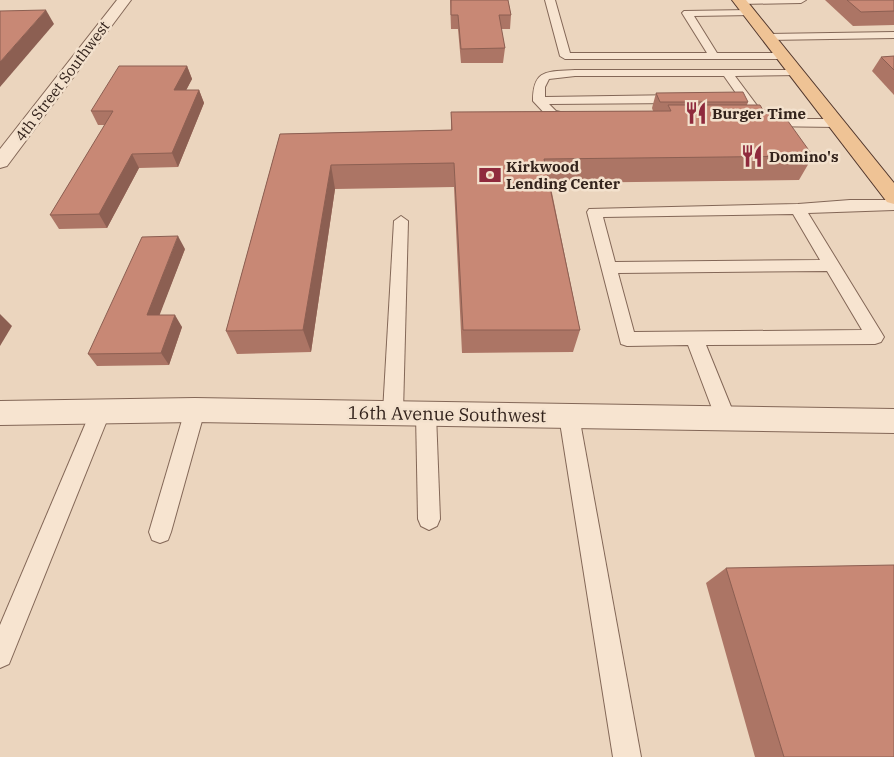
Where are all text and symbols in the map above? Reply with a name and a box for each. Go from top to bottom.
street label: 4th Street Southwest [11,17,113,145]
restaurant icon: Burger Time [683,100,709,126]
place label: Burger Time [712,104,806,123]
restaurant icon: Domino's [739,143,765,169]
place label: Domino's [769,147,839,166]
place label: Kirkwood Lending Center [506,157,621,193]
bank icon: Kirkwood Lending Center [477,162,503,188]
street label: 16th Avenue Southwest [348,401,546,427]

